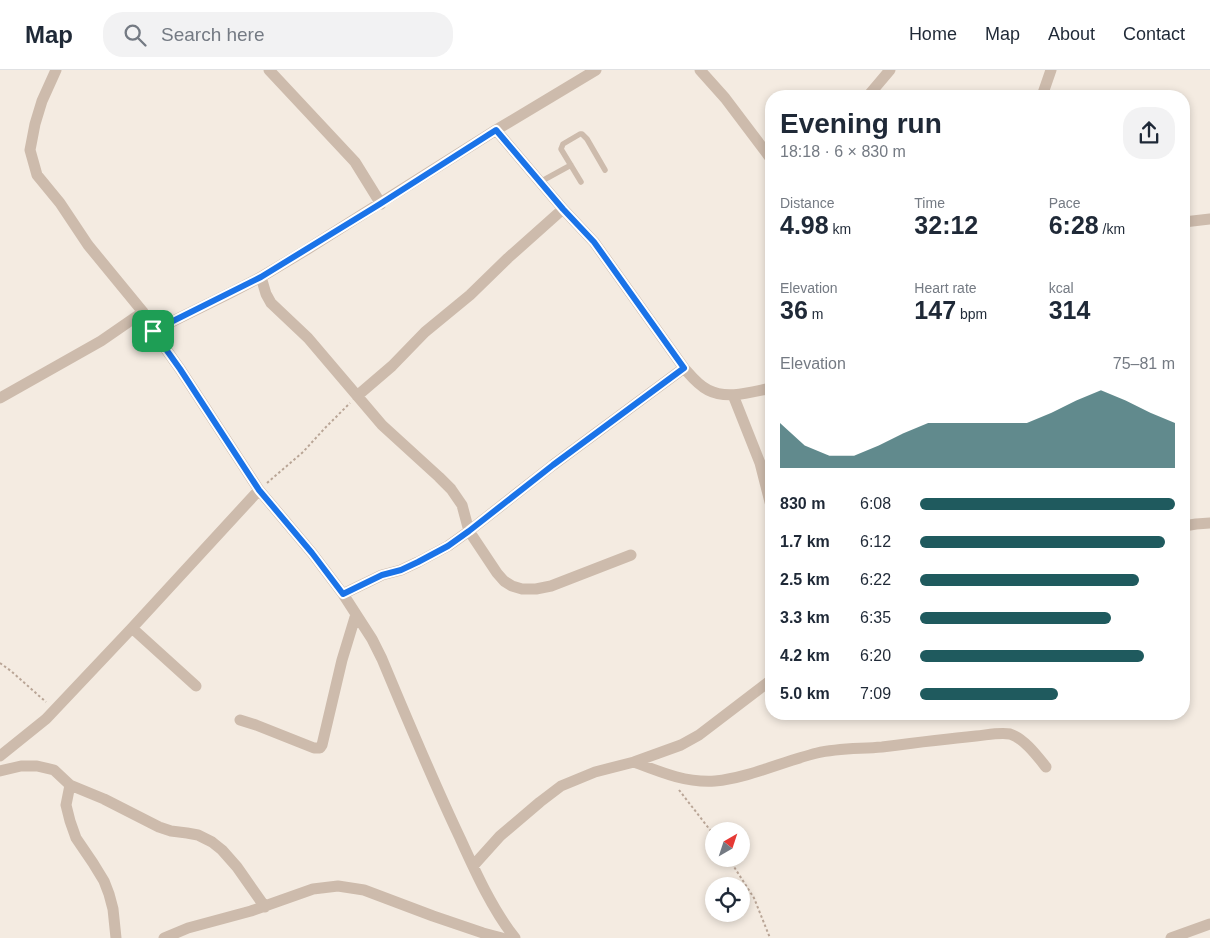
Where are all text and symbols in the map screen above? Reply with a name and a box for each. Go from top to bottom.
search box [103,12,453,57]
text: Map [25,21,73,48]
icon: search [121,21,149,49]
text: Search here [161,24,265,45]
text: Home [909,24,957,44]
text: Map [985,24,1020,44]
text: About [1048,24,1095,44]
text: Contact [1123,24,1185,44]
button: share [1123,107,1175,159]
text: Evening run [780,108,942,139]
text: 18:18 · 6 × 830 m [780,143,906,160]
text: Distance [780,195,834,211]
text: Time [914,195,945,211]
text: Pace [1049,195,1081,211]
text: 4.98 [780,211,829,239]
text: 32:12 [914,211,978,239]
text: 6:28 [1049,211,1099,239]
text: km [829,221,851,237]
text: /km [1099,221,1125,237]
text: Elevation [780,280,838,296]
text: Heart rate [914,280,977,296]
text: kcal [1049,280,1074,296]
text: 36 [780,296,808,324]
text: 147 [914,296,956,324]
text: 314 [1049,296,1090,324]
text: m [808,306,823,322]
text: bpm [956,306,987,322]
pin [132,310,174,352]
icon: arrive [139,317,167,345]
text: Elevation [780,355,846,372]
text: 75–81 m [1113,355,1175,372]
text: 830 m [780,495,825,512]
text: 6:08 [860,495,891,512]
text: 1.7 km [780,533,830,550]
text: 6:12 [860,533,891,550]
text: 2.5 km [780,571,830,588]
text: 6:22 [860,571,891,588]
text: 3.3 km [780,609,830,626]
text: 6:35 [860,609,891,626]
text: 4.2 km [780,647,830,664]
text: 6:20 [860,647,891,664]
text: 5.0 km [780,685,830,702]
text: 7:09 [860,685,891,702]
north arrow [705,822,750,868]
map controls [705,822,750,922]
button: locate [705,877,750,922]

